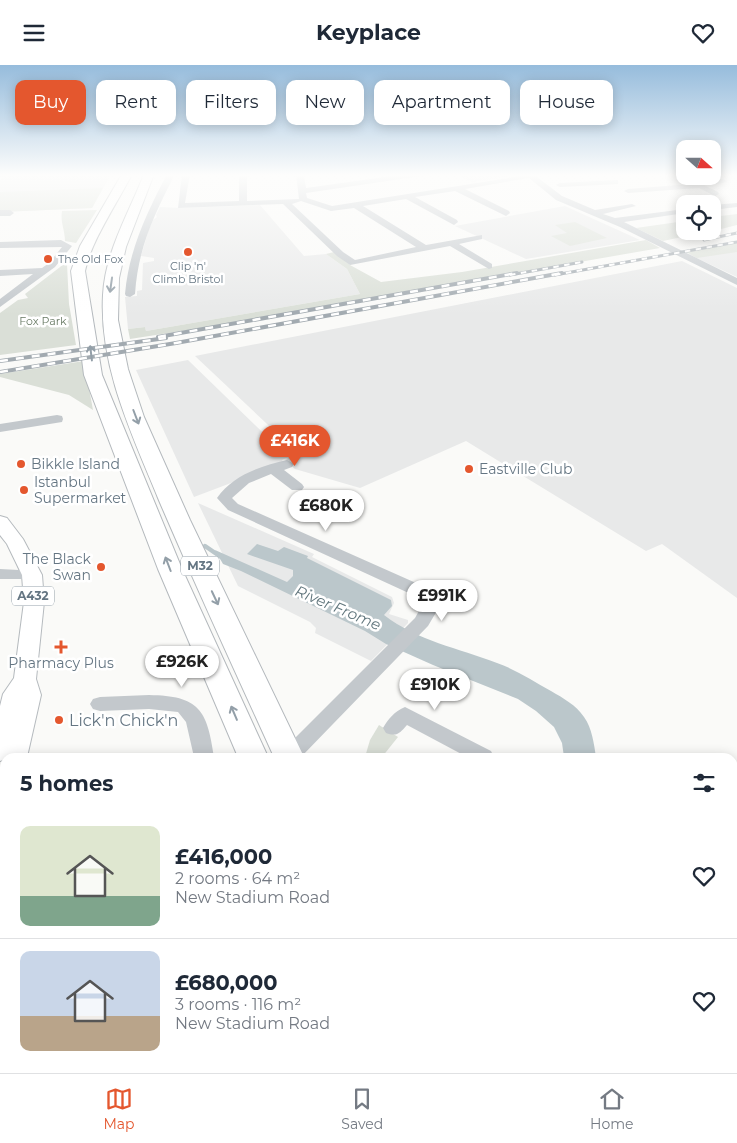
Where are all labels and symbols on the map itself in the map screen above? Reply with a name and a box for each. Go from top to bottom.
north arrow [676,140,721,185]
marker: Clip 'n' Climb Bristol [182,246,194,258]
place label: The Old Fox [58,252,123,266]
marker: The Old Fox [42,253,54,265]
place label: Clip 'n' Climb Bristol [153,259,223,286]
one-way arrow [106,277,116,293]
park label: Fox Park [19,314,67,328]
one-way arrow [86,345,96,361]
one-way arrow [132,409,141,424]
pin: £416K [260,425,330,467]
place label: Bikkle Island [31,455,120,473]
marker: Bikkle Island [15,458,27,470]
place label: Eastville Club [479,460,573,478]
marker: Eastville Club [463,463,475,475]
place label: Istanbul Supermarket [34,473,127,507]
marker: Istanbul Supermarket [18,484,30,496]
pin: £680K [291,489,361,532]
place label: The Black Swan [23,550,92,584]
one-way arrow [163,557,172,572]
road number: M32 [181,557,219,576]
marker: The Black Swan [95,561,107,573]
pin: £991K [407,579,477,622]
water label: River Frome [292,581,384,634]
road number: A432 [12,587,54,605]
one-way arrow [210,590,220,605]
marker: Pharmacy Plus [55,641,67,653]
pin: £926K [147,645,217,688]
place label: Pharmacy Plus [8,654,114,672]
pin: £910K [400,669,470,711]
one-way arrow [228,706,238,721]
place label: Lick'n Chick'n [69,711,178,730]
marker: Lick'n Chick'n [53,714,65,726]

